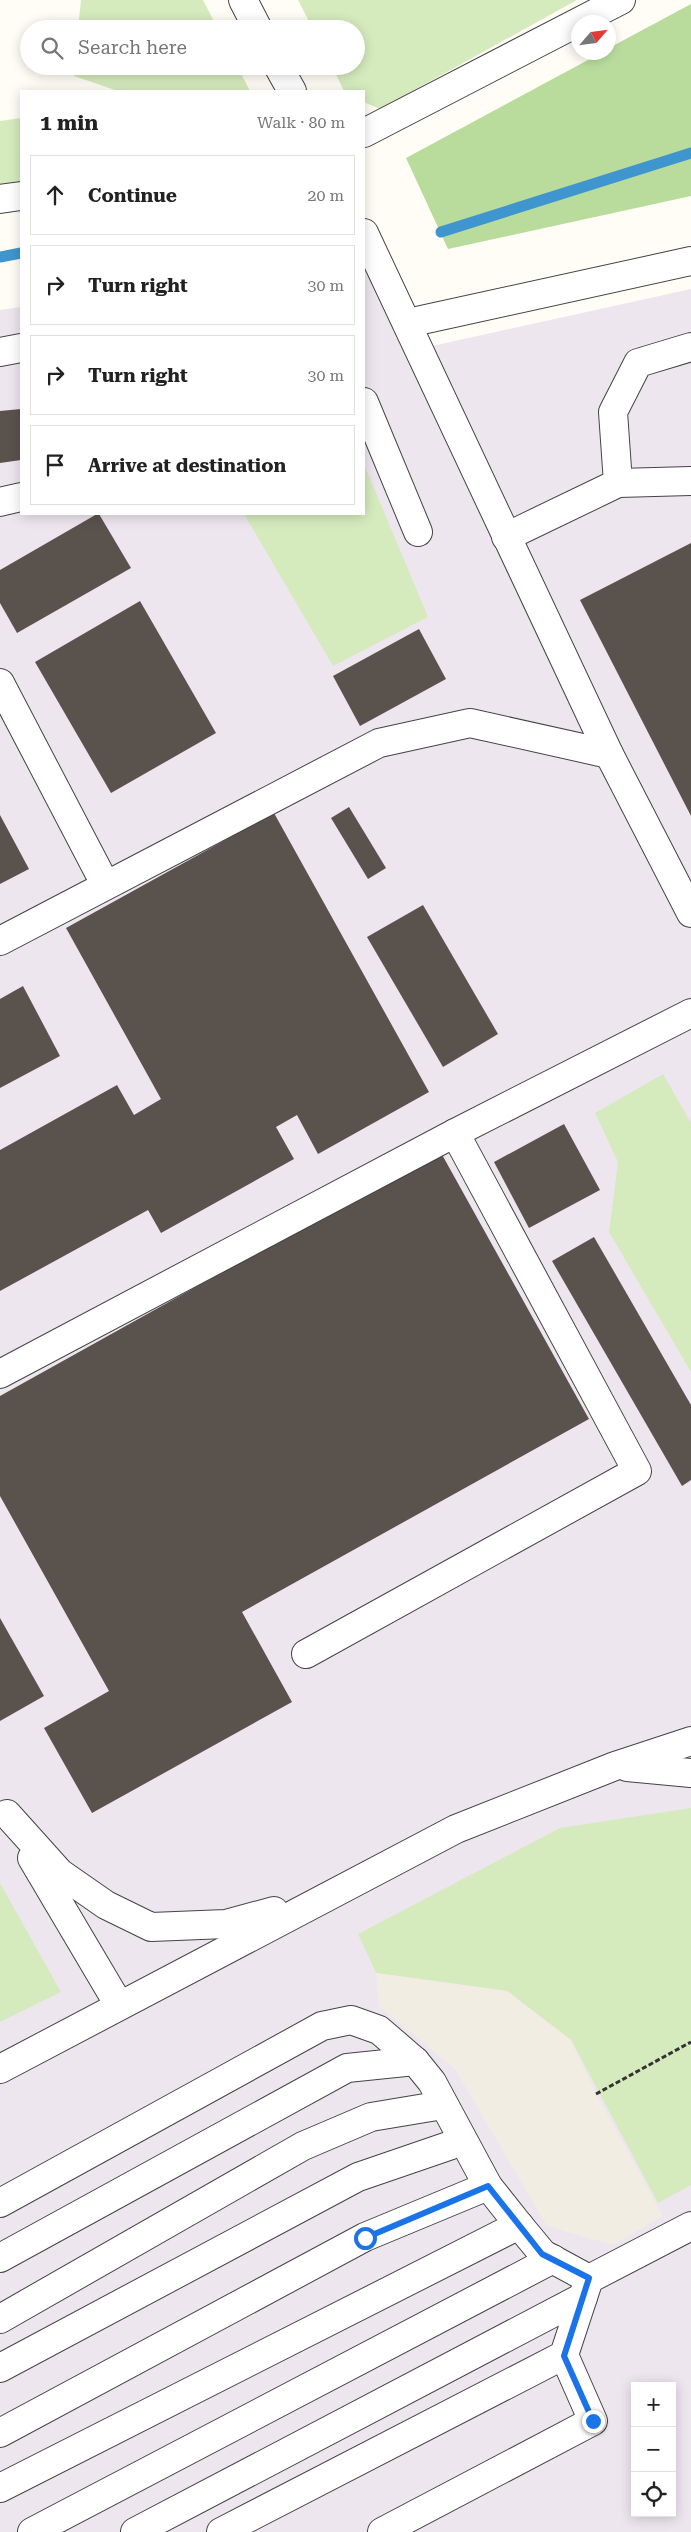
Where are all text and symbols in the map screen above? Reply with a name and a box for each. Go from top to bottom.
north arrow [571,15,616,60]
search box [20,20,365,75]
icon: search [38,34,66,62]
text: Search here [78,36,187,59]
text: 1 min [40,111,98,135]
text: Walk · 80 m [257,113,345,132]
icon: ahead [41,181,69,209]
text: Continue [88,184,177,207]
text: 20 m [307,186,344,205]
icon: right [41,271,69,299]
text: Turn right [88,274,188,297]
text: 30 m [307,276,344,295]
icon: right [41,361,69,389]
text: Turn right [88,364,188,387]
text: 30 m [307,366,344,385]
icon: arrive [41,451,69,479]
text: Arrive at destination [88,454,286,477]
route start [354,2227,377,2250]
map controls [631,2382,676,2517]
button: + [631,2382,676,2427]
route end [582,2410,605,2433]
button: − [631,2427,676,2472]
button: locate [631,2472,676,2517]

